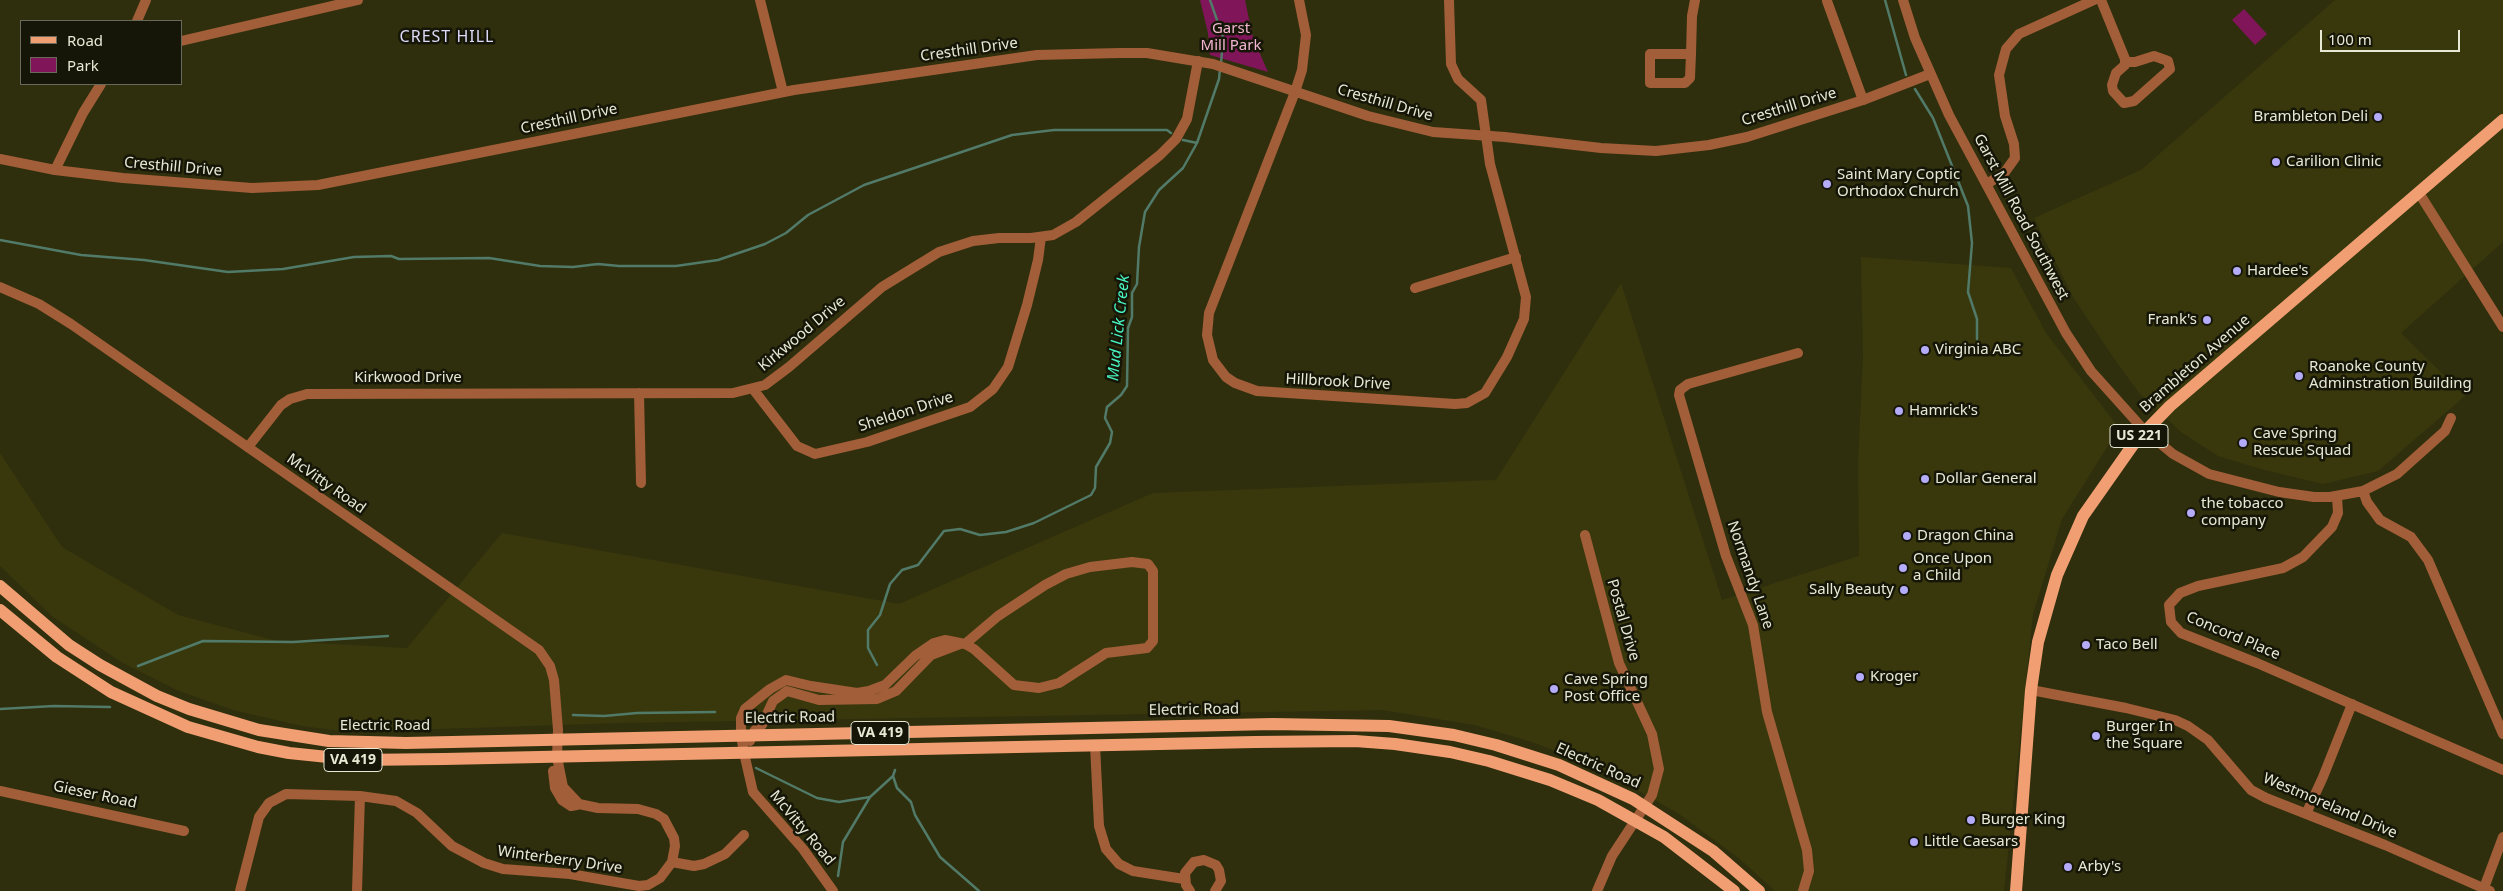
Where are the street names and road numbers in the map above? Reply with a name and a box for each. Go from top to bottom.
street label: Cresthill Drive [919,34,1019,66]
street label: Cresthill Drive [1335,81,1435,125]
street label: Cresthill Drive [1739,84,1839,130]
street label: Cresthill Drive [519,100,619,138]
street label: Garst Mill Road Southwest [1970,131,2072,303]
street label: Cresthill Drive [123,154,223,180]
street label: Kirkwood Drive [755,293,849,375]
street label: Brambleton Avenue [2136,311,2254,417]
street label: Kirkwood Drive [354,369,462,387]
street label: Hillbrook Drive [1285,370,1391,394]
street label: Sheldon Drive [856,388,956,436]
road number: US 221 [2110,424,2168,448]
street label: McVitty Road [283,450,369,518]
street label: Normandy Lane [1723,519,1777,631]
street label: Postal Drive [1603,577,1643,663]
street label: Concord Place [2183,608,2283,664]
street label: Electric Road [1149,700,1239,720]
street label: Electric Road [745,708,835,728]
street label: Electric Road [340,717,430,735]
road number: VA 419 [851,721,909,744]
street label: Electric Road [1553,739,1643,793]
road number: VA 419 [324,748,382,772]
street label: Westmoreland Drive [2260,770,2400,842]
street label: Gieser Road [52,777,138,813]
street label: McVitty Road [766,787,838,869]
street label: Winterberry Drive [496,842,624,878]

